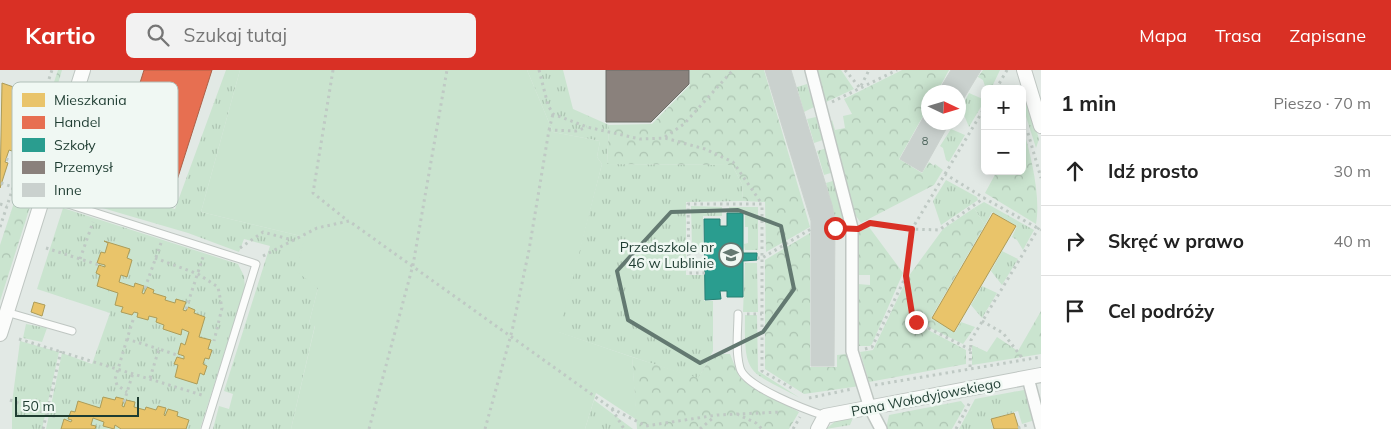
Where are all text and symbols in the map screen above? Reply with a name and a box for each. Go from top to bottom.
search box [126,13,476,58]
text: Kartio [25,20,96,50]
icon: search [144,21,172,49]
text: Szukaj tutaj [184,23,287,47]
text: Mapa [1139,24,1187,47]
text: Trasa [1215,24,1262,47]
text: Zapisane [1290,24,1366,47]
legend [12,82,178,208]
north arrow [921,85,966,130]
map controls [981,85,1026,175]
button: + [981,85,1026,130]
text: 1 min [1061,90,1116,116]
text: Mieszkania [54,91,127,109]
text: Pieszo · 70 m [1273,93,1371,113]
text: Handel [54,113,101,131]
button: − [981,130,1026,175]
house number: 8 [922,134,929,148]
text: Szkoły [54,136,96,154]
icon: ahead [1061,157,1089,185]
text: Przemysł [54,158,113,176]
text: Idź prosto [1108,159,1199,183]
text: 30 m [1334,161,1371,181]
text: Inne [54,181,82,199]
route start [824,217,847,240]
icon: right [1061,227,1089,255]
text: Skręć w prawo [1108,229,1244,253]
text: 40 m [1334,231,1371,251]
place label: Przedszkole nr 46 w Lublinie [620,238,715,272]
school or university icon: Przedszkole nr 46 w Lublinie [718,242,744,268]
icon: arrive [1061,297,1089,325]
text: Cel podróży [1108,299,1214,323]
route end [905,311,928,334]
street label: Pana Wołodyjowskiego [850,374,1002,420]
scale bar [15,394,139,417]
text: 50 m [22,397,55,415]

